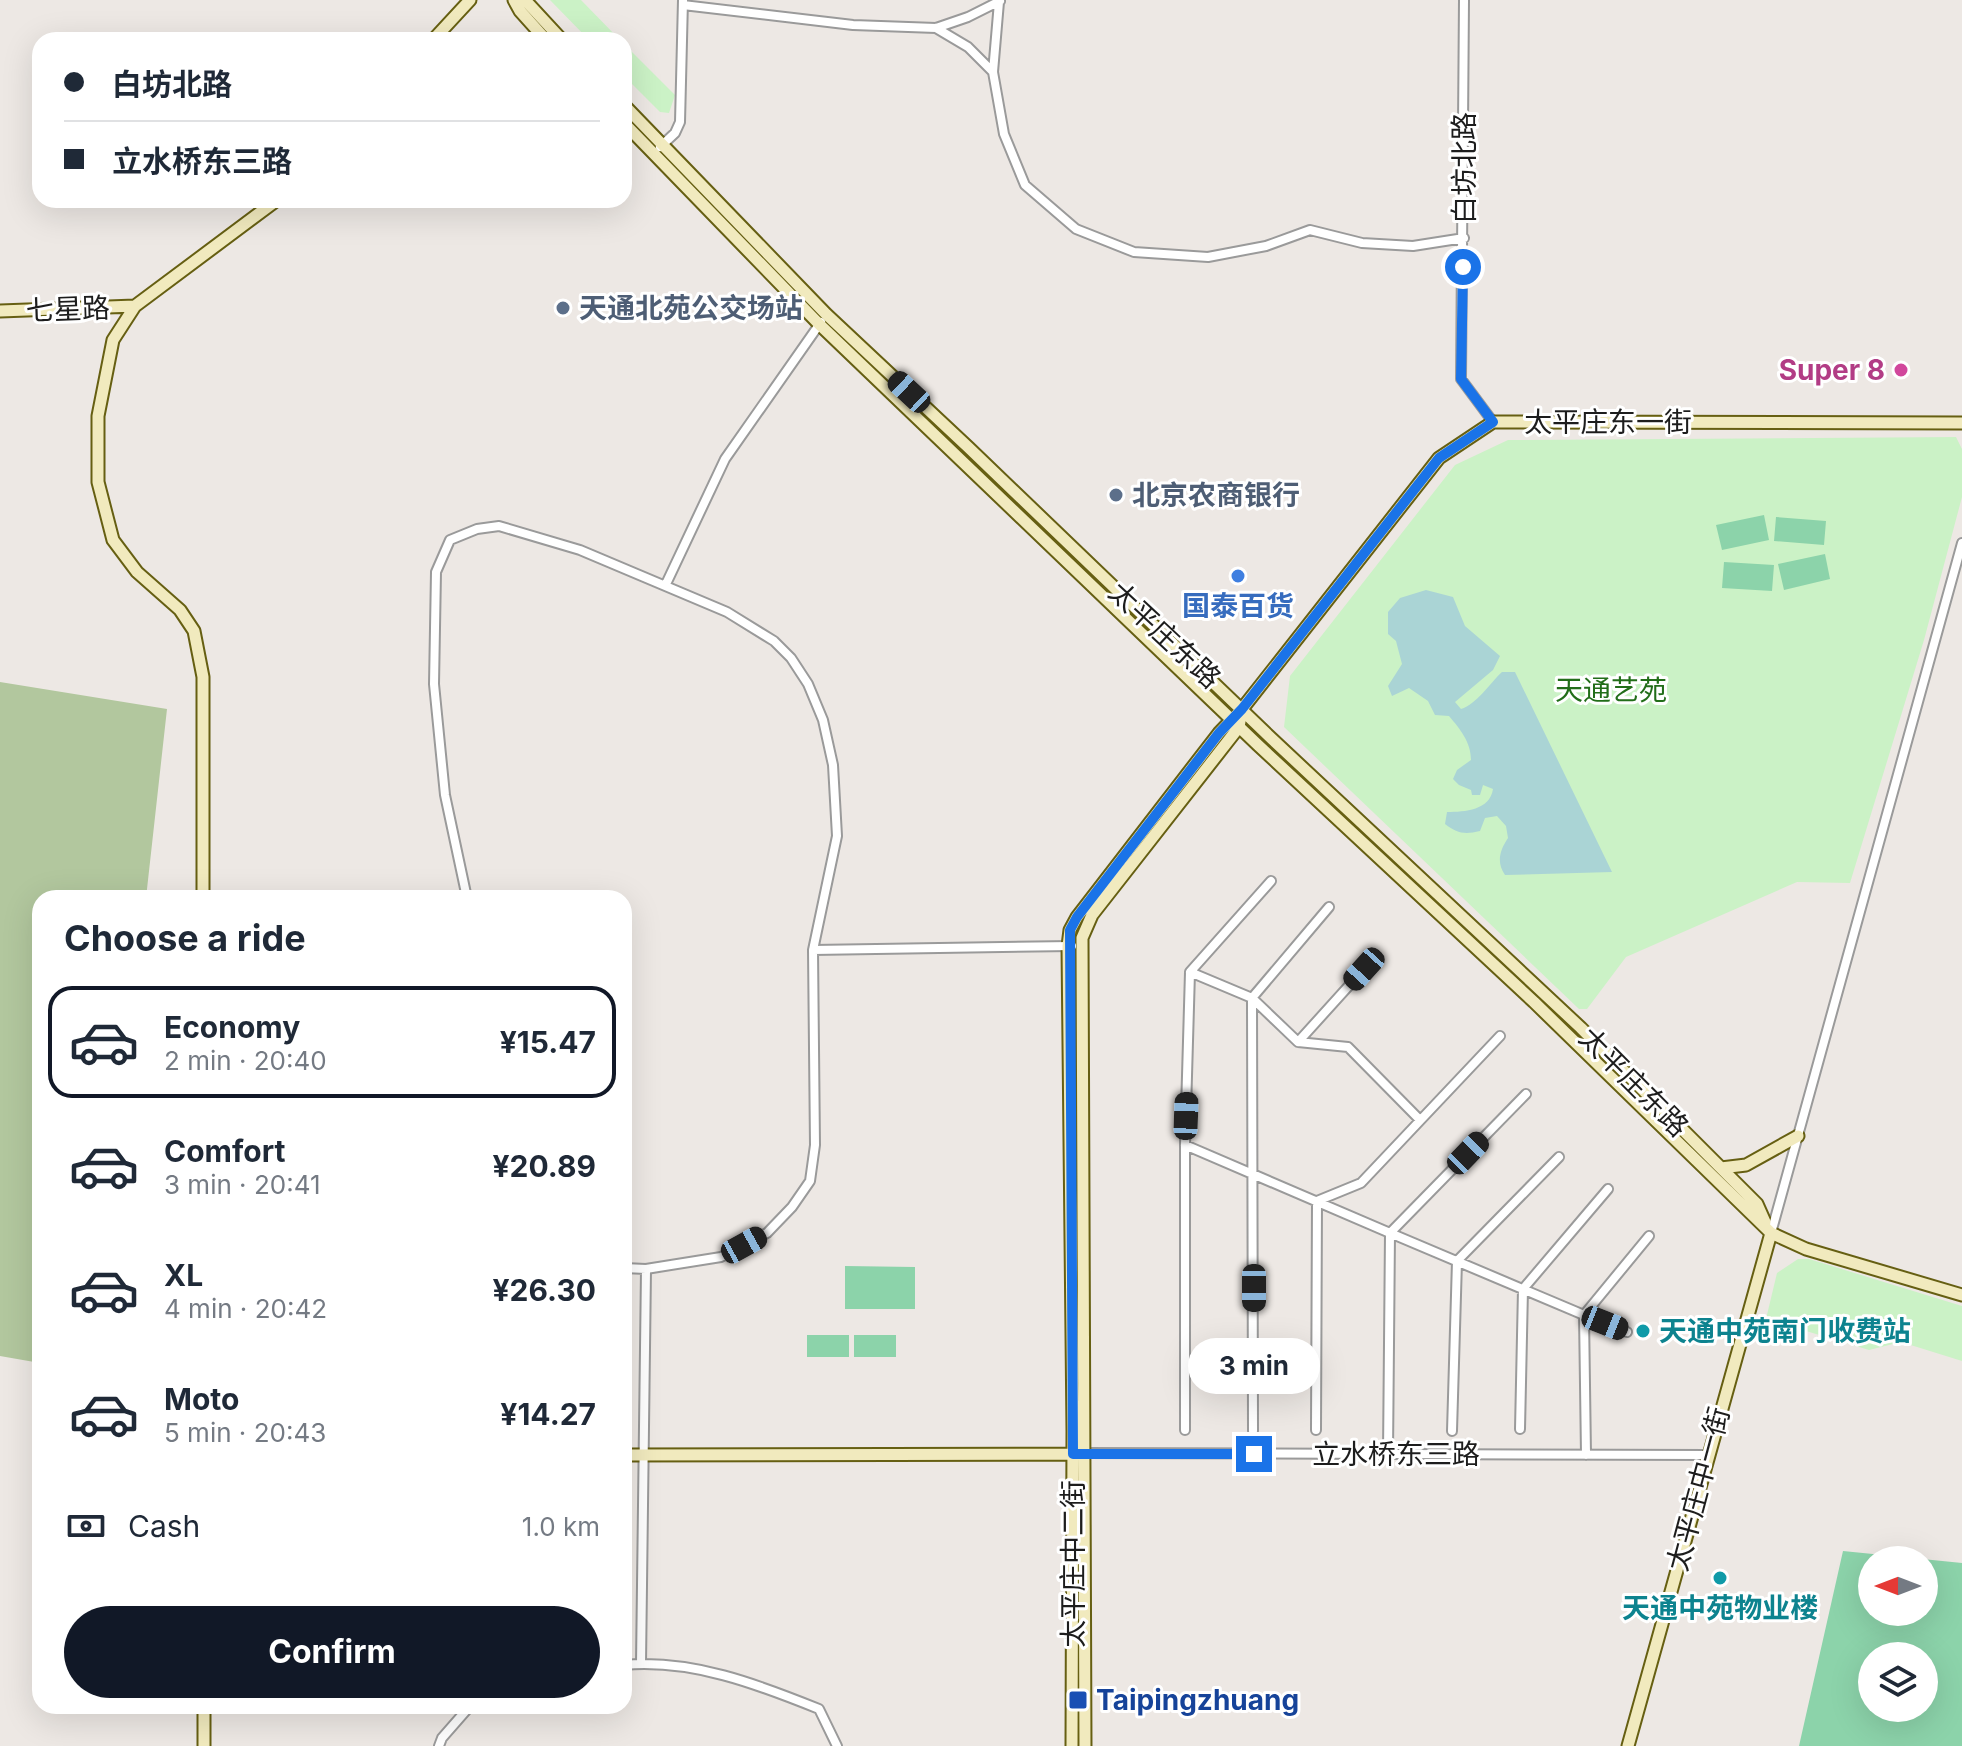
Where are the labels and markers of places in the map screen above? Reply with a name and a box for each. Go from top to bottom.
place label: 天通北苑公交场站 [579,291,803,325]
marker: 天通北苑公交场站 [554,299,572,317]
place label: Super 8 [1779,353,1885,387]
marker: Super 8 [1892,361,1910,379]
place label: 北京农商银行 [1132,478,1300,512]
marker: 北京农商银行 [1107,486,1125,504]
marker: 国泰百货 [1229,567,1247,585]
place label: 国泰百货 [1182,589,1294,623]
place label: 天通中苑南门收费站 [1659,1314,1911,1348]
marker: 天通中苑南门收费站 [1634,1322,1652,1340]
marker: 天通中苑物业楼 [1711,1569,1729,1587]
place label: 天通中苑物业楼 [1622,1591,1818,1625]
place label: Taipingzhuang [1096,1683,1299,1717]
marker: Taipingzhuang [1067,1689,1089,1711]

